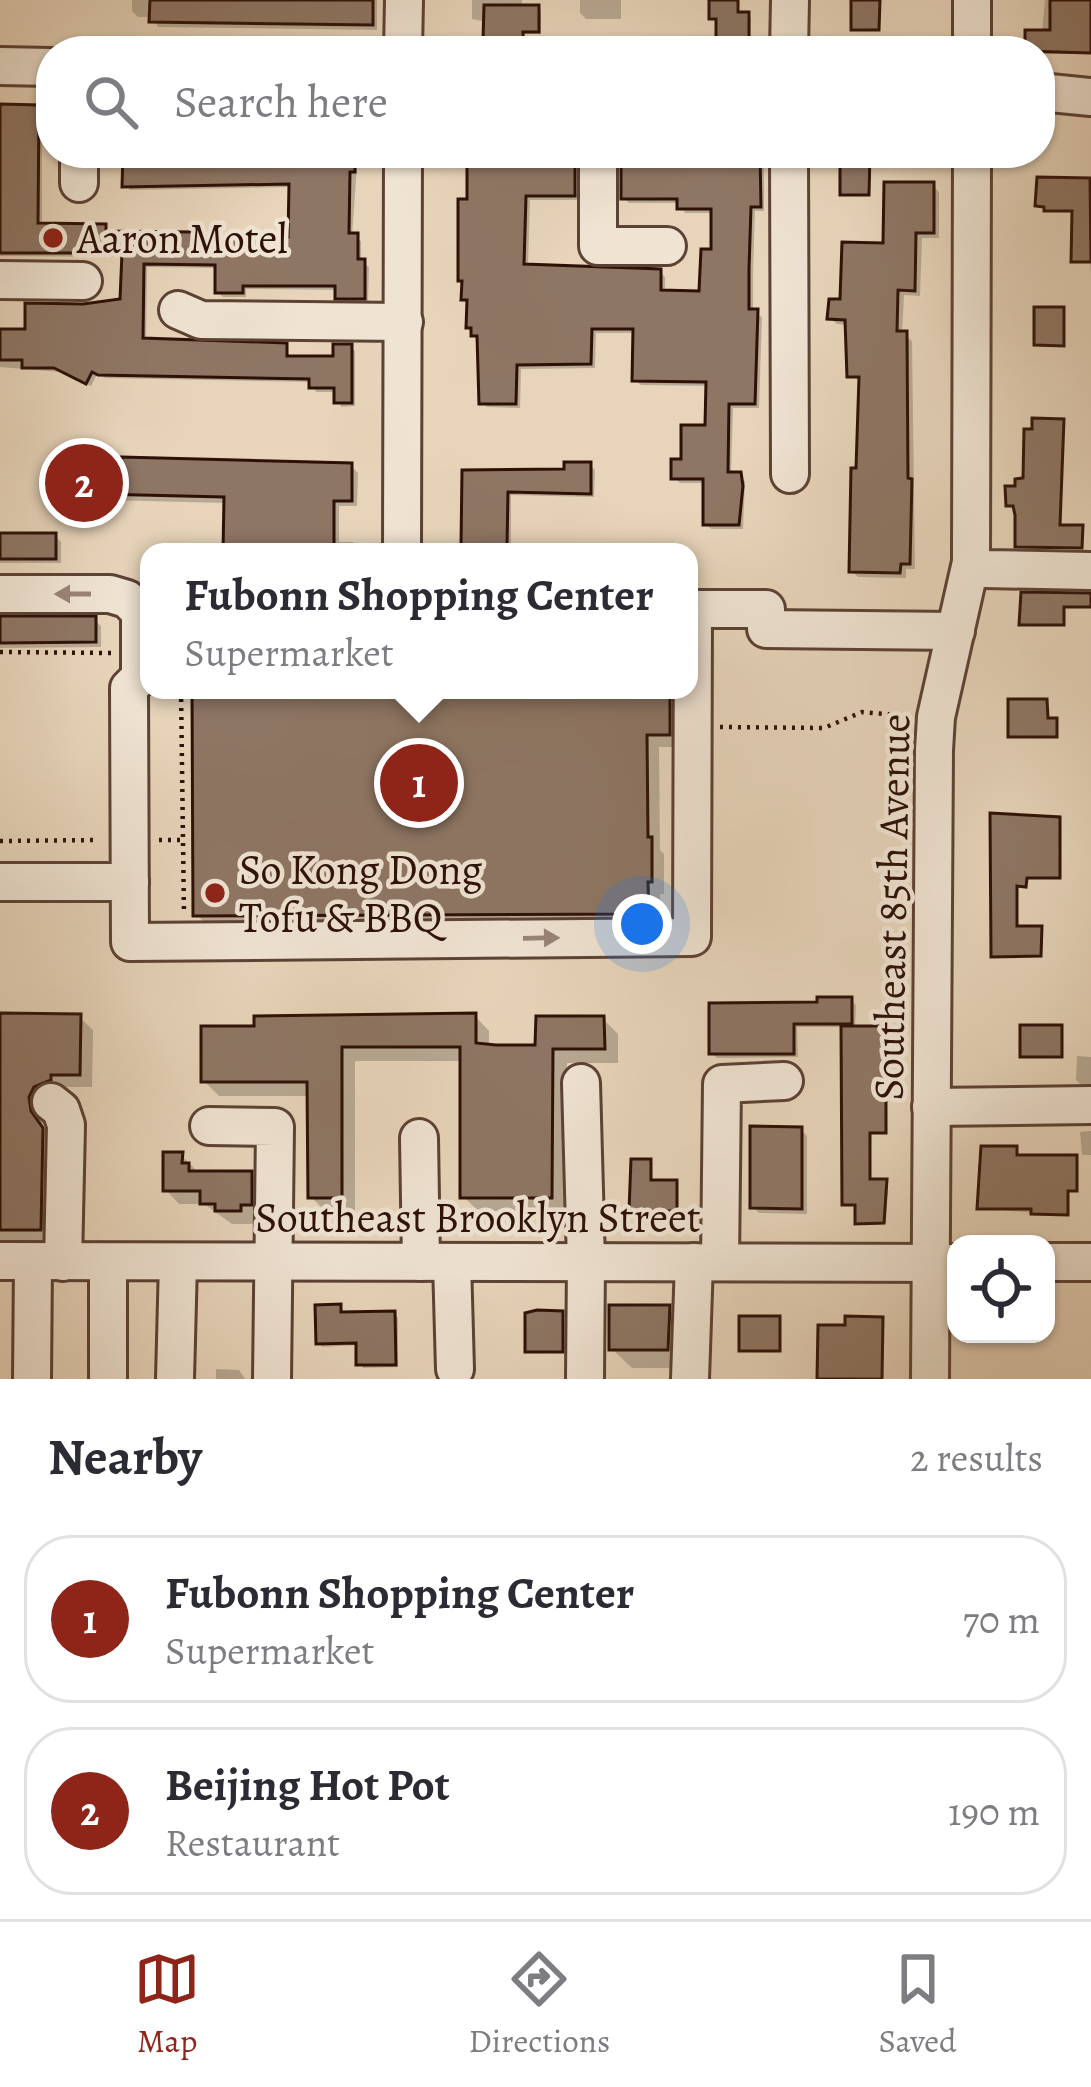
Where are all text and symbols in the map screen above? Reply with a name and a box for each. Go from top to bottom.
search box [36,36,1055,168]
icon: search [78,69,144,135]
text: Search here [174,71,388,133]
place label: Aaron Motel [76,210,288,267]
marker: Aaron Motel [40,225,66,251]
pin: 2 [45,438,123,528]
popup [140,543,698,699]
text: Fubonn Shopping Center [184,564,654,626]
one-way arrow [53,584,91,604]
text: Supermarket [184,626,394,679]
street label: Southeast 85th Avenue [860,713,923,1101]
pin: 1 [380,738,458,828]
place label: So Kong Dong Tofu & BBQ [239,841,483,946]
marker: So Kong Dong Tofu & BBQ [202,880,228,906]
your location [612,894,672,954]
one-way arrow [523,928,561,948]
street label: Southeast Brooklyn Street [255,1189,701,1246]
map controls [947,1235,1055,1343]
button: locate [947,1235,1055,1343]
text: Nearby [48,1422,202,1492]
text: 2 results [910,1431,1043,1484]
text: Fubonn Shopping Center [165,1562,634,1624]
text: 1 [83,1593,97,1646]
text: 70 m [963,1593,1040,1646]
text: Supermarket [165,1624,374,1677]
text: Beijing Hot Pot [165,1754,450,1816]
text: 2 [81,1785,99,1838]
text: 190 m [948,1785,1040,1838]
text: Restaurant [165,1816,340,1869]
tab: Map [134,1946,200,2063]
tab: Directions [469,1946,610,2063]
tab: Saved [879,1946,957,2063]

